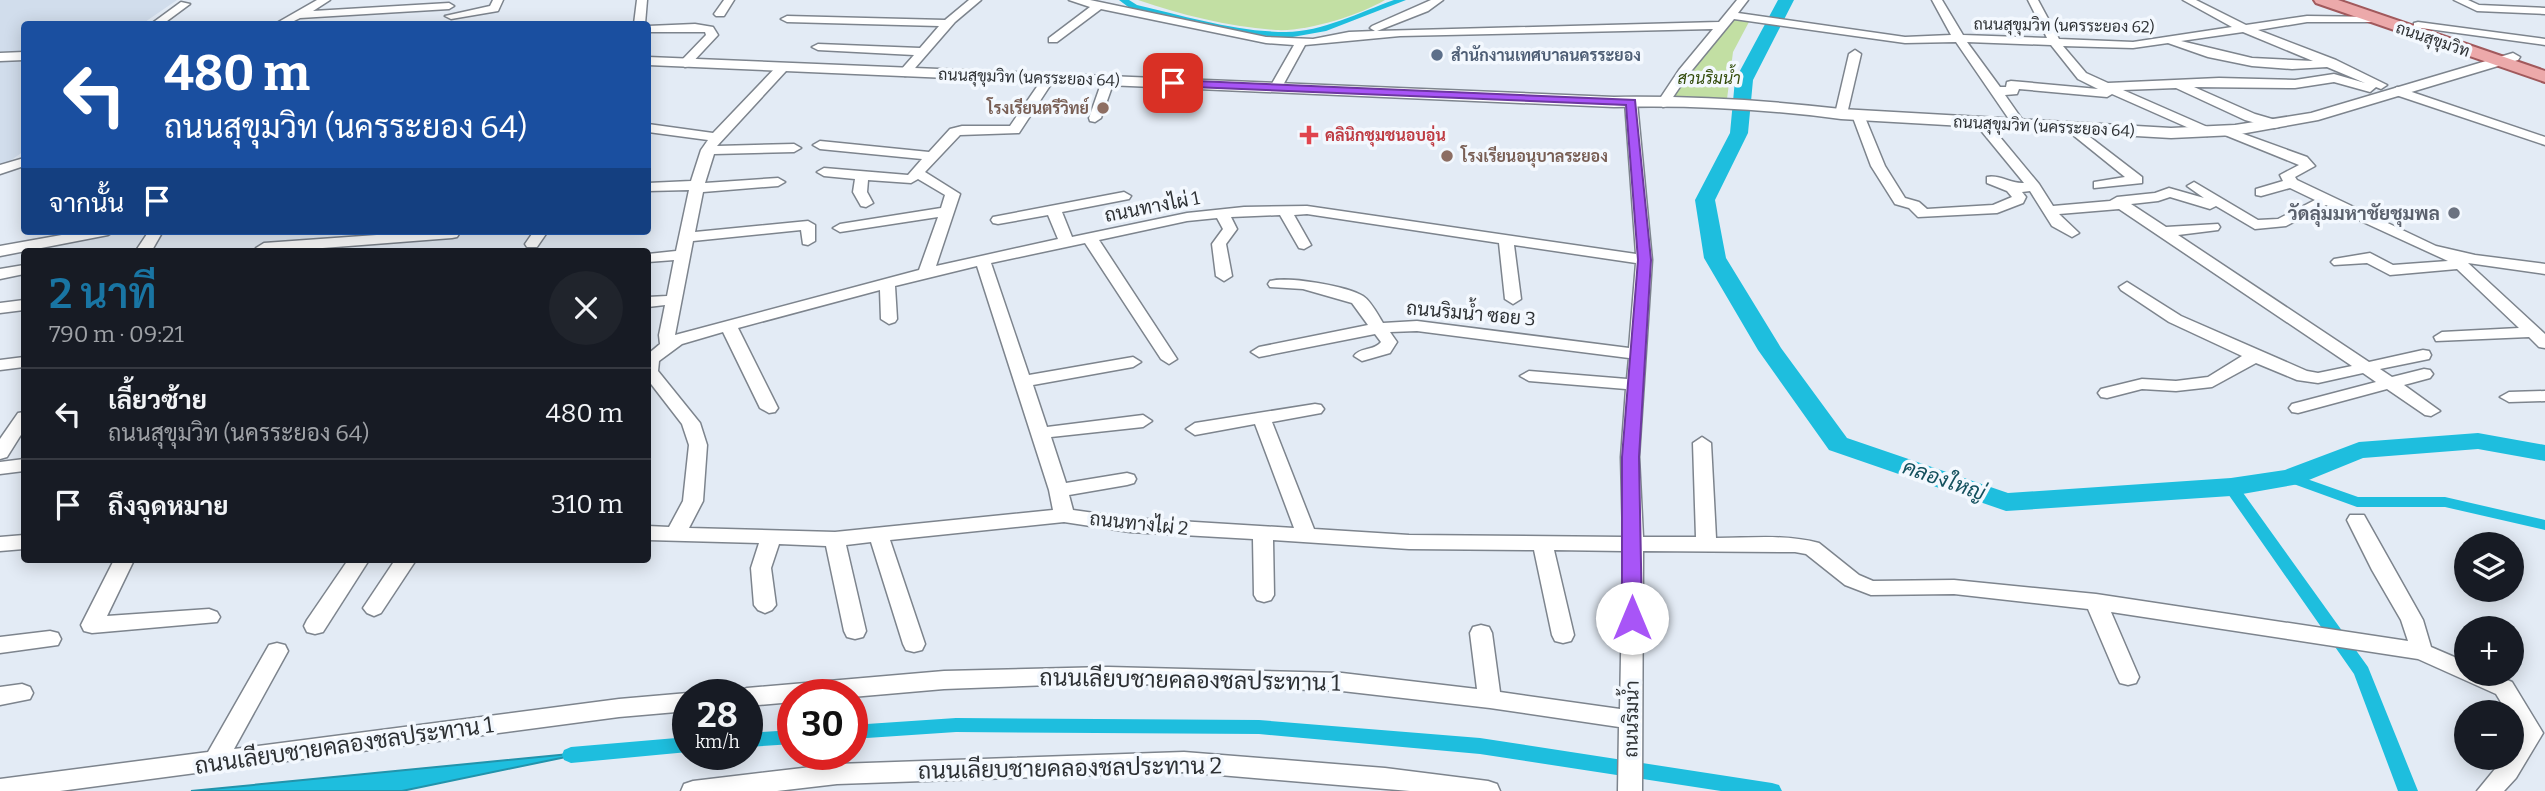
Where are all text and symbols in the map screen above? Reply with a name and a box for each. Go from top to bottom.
street label: ถนนสุขุมวิท (นครระยอง 62) [1973,14,2155,39]
street label: ถนนสุขุมวิท [2393,18,2472,63]
text: 480 m [164,44,310,103]
place label: สำนักงานเทศบาลนครระยอง [1451,45,1641,65]
marker: สำนักงานเทศบาลนครระยอง [1429,47,1445,63]
icon: left [49,49,140,140]
pin [1143,53,1203,113]
icon: arrive [1154,64,1192,102]
park label: สวนริมน้ำ [1677,64,1741,88]
street label: ถนนสุขุมวิท (นครระยอง 64) [938,65,1120,92]
place label: โรงเรียนตรีวิทย์ [986,97,1090,118]
marker: โรงเรียนตรีวิทย์ [1095,100,1111,116]
text: ถนนสุขุมวิท (นครระยอง 64) [164,108,527,146]
street label: ถนนสุขุมวิท (นครระยอง 64) [1953,112,2135,143]
marker: คลินิกชุมชนอบอุ่น [1299,125,1319,145]
place label: คลินิกชุมชนอบอุ่น [1325,125,1446,147]
place label: โรงเรียนอนุบาลระยอง [1460,145,1608,168]
marker: โรงเรียนอนุบาลระยอง [1439,148,1455,164]
icon: arrive [138,182,176,220]
street label: ถนนทางไผ่ 1 [1102,185,1202,227]
text: จากนั้น [49,188,124,219]
place label: วัดลุ่มมหาชัยชุมพล [2288,202,2440,228]
marker: วัดลุ่มมหาชัยชุมพล [2446,205,2462,221]
text: 2 นาที [49,269,157,319]
button: close [549,271,623,345]
street label: ถนนริมน้ำ ซอย 3 [1405,292,1537,331]
text: 790 m · 09:21 [49,320,184,348]
text: เลี้ยวซ้าย [108,385,207,416]
icon: left [49,395,87,433]
text: 480 m [546,398,623,429]
text: ถนนสุขุมวิท (นครระยอง 64) [108,419,369,447]
water label: คลองใหญ่ [1899,454,1990,507]
icon: arrive [49,486,87,524]
text: 310 m [551,489,623,520]
text: ถึงจุดหมาย [108,491,229,522]
street label: ถนนทางไผ่ 2 [1089,506,1189,540]
map controls [2454,532,2524,770]
button: layers [2454,532,2524,602]
position arrow [1595,581,1669,655]
button: + [2454,616,2524,686]
street label: ถนนเลียบชายคลองชลประทาน 1 [1039,662,1341,697]
speed limit sign: 30 [777,679,868,770]
street label: ถนนริมน้ำ [1615,680,1644,758]
text: 28 [697,694,738,736]
button: − [2454,700,2524,770]
street label: ถนนเลียบชายคลองชลประทาน 1 [193,709,496,780]
text: km/h [695,731,740,753]
street label: ถนนเลียบชายคลองชลประทาน 2 [918,750,1222,785]

